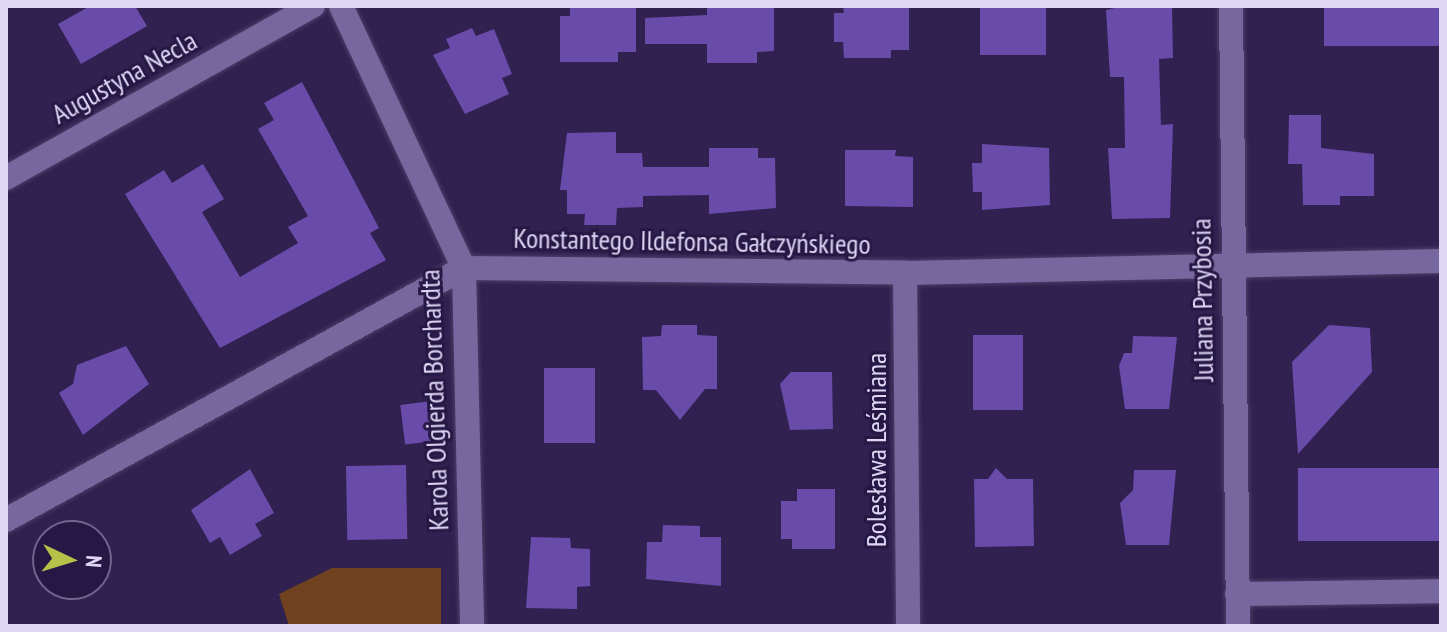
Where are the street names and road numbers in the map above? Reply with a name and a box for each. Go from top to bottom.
street label: Augustyna Necla [46,23,202,131]
street label: Juliana Przybosia [1184,218,1220,382]
street label: Konstantego Ildefonsa Gałczyńskiego [513,221,871,261]
street label: Karola Olgierda Borchardta [413,269,455,531]
street label: Bolesława Leśmiana [859,353,893,547]

